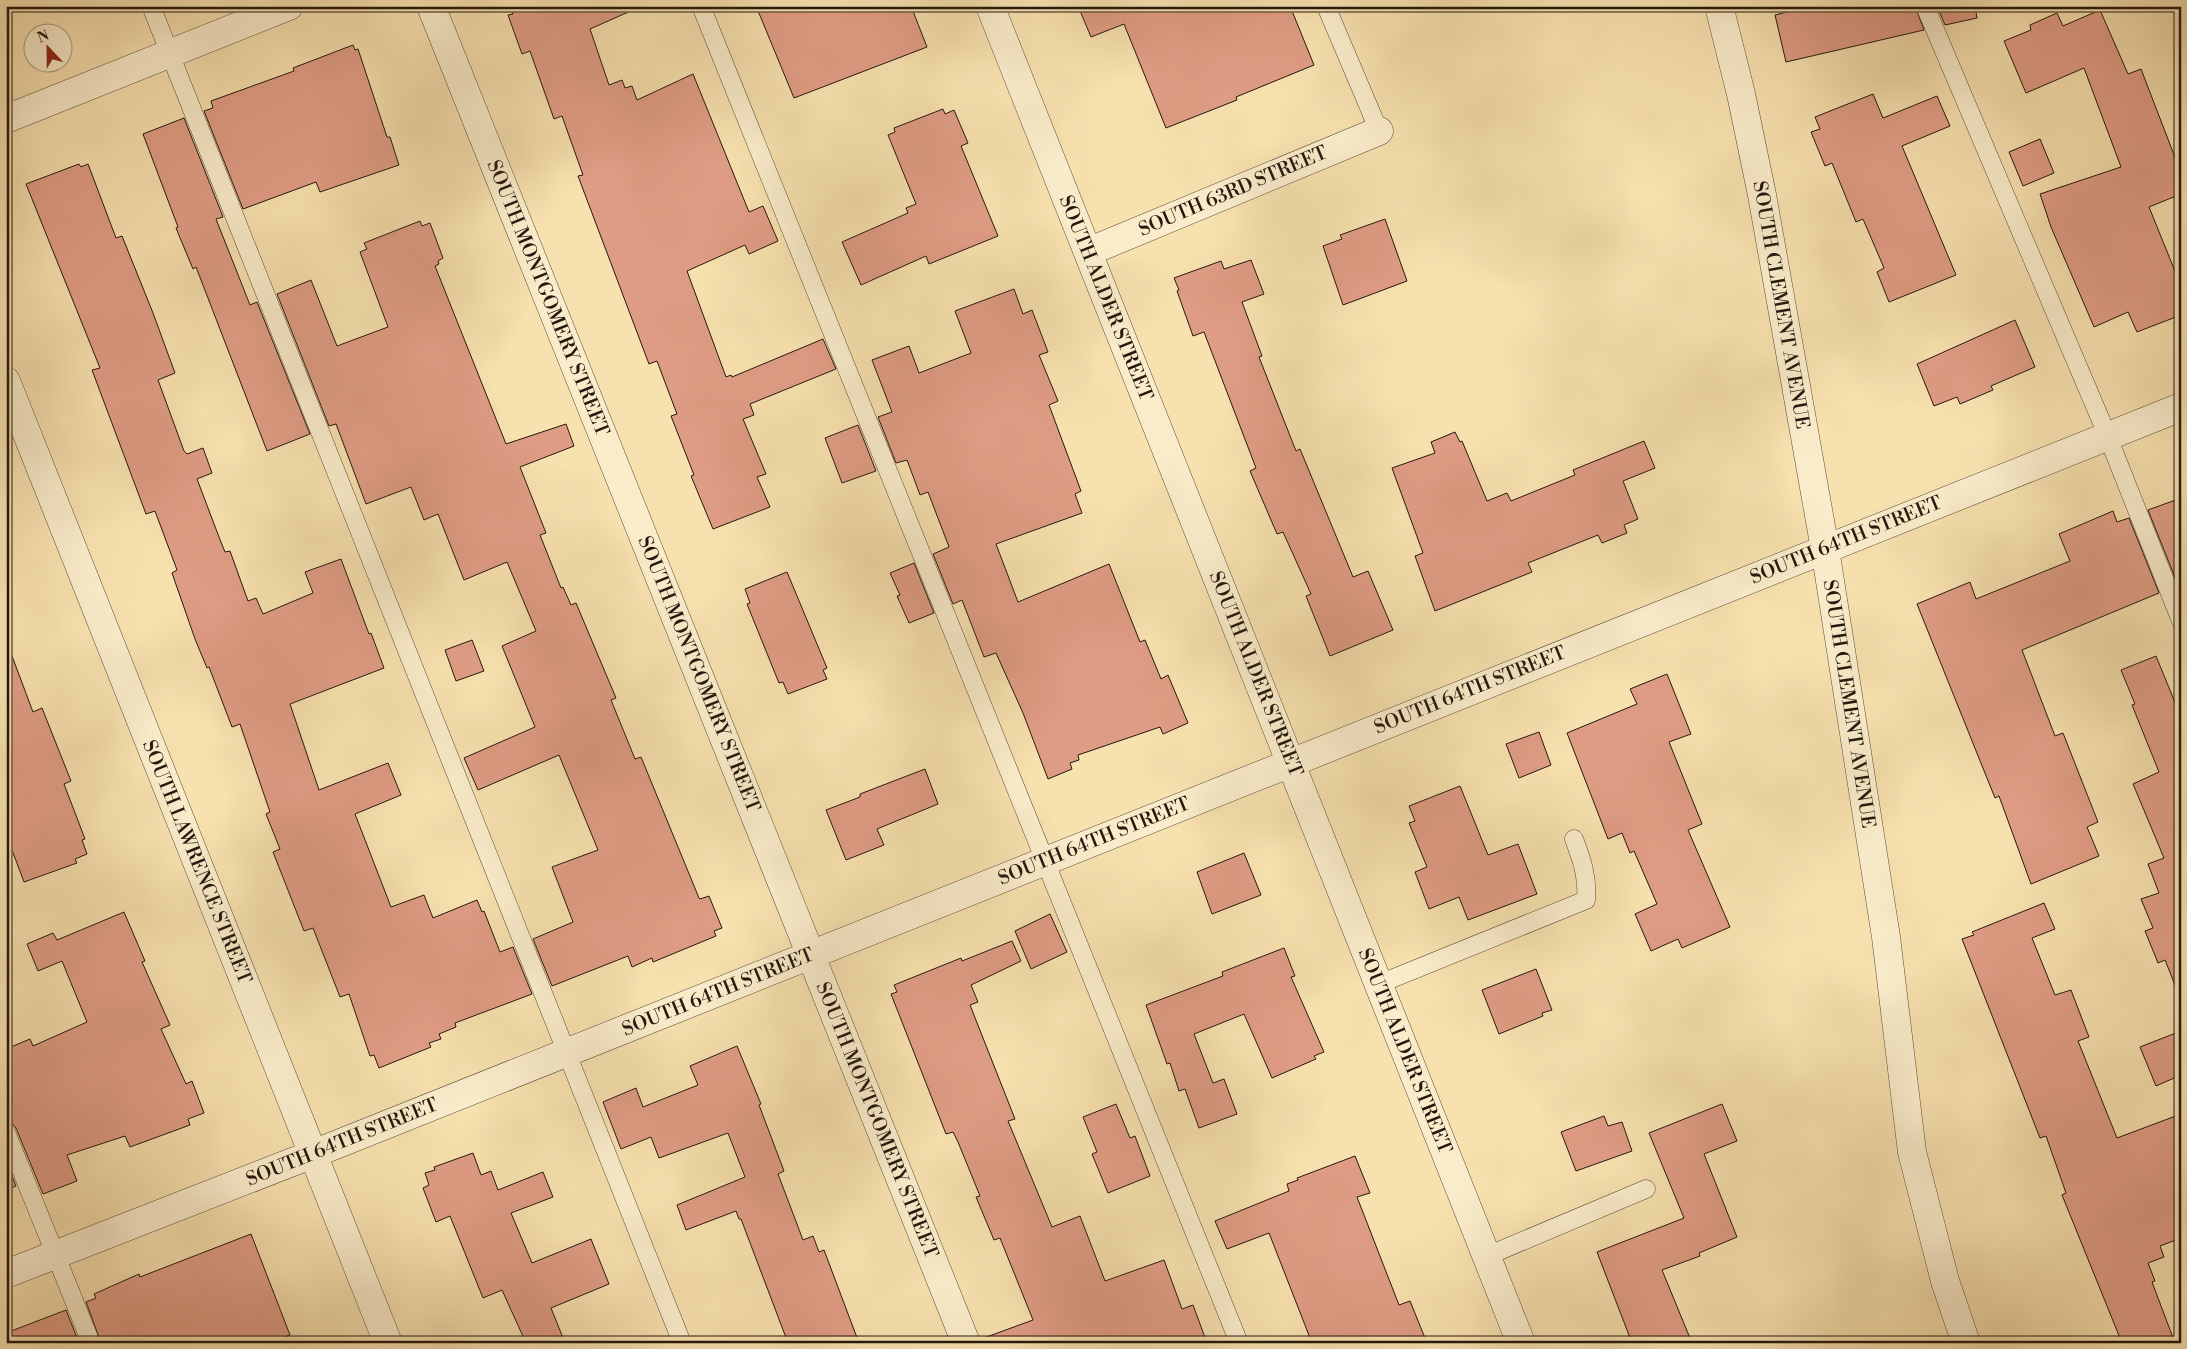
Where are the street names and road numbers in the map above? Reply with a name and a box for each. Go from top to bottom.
street label: SOUTH 63RD STREET [1135,140,1331,242]
street label: SOUTH MONTGOMERY STREET [481,156,615,440]
street label: SOUTH CLEMENT AVENUE [1747,179,1815,431]
street label: SOUTH ALDER STREET [1054,192,1158,404]
street label: SOUTH 64TH STREET [1747,491,1945,589]
street label: SOUTH MONTGOMERY STREET [632,532,766,816]
street label: SOUTH ALDER STREET [1204,568,1308,780]
street label: SOUTH CLEMENT AVENUE [1817,578,1881,830]
street label: SOUTH 64TH STREET [1371,641,1569,739]
street label: SOUTH LAWRENCE STREET [137,737,257,987]
street label: SOUTH 64TH STREET [995,792,1193,890]
street label: SOUTH 64TH STREET [619,943,817,1041]
street label: SOUTH ALDER STREET [1353,945,1457,1157]
street label: SOUTH MONTGOMERY STREET [810,978,944,1262]
street label: SOUTH 64TH STREET [243,1093,441,1191]

